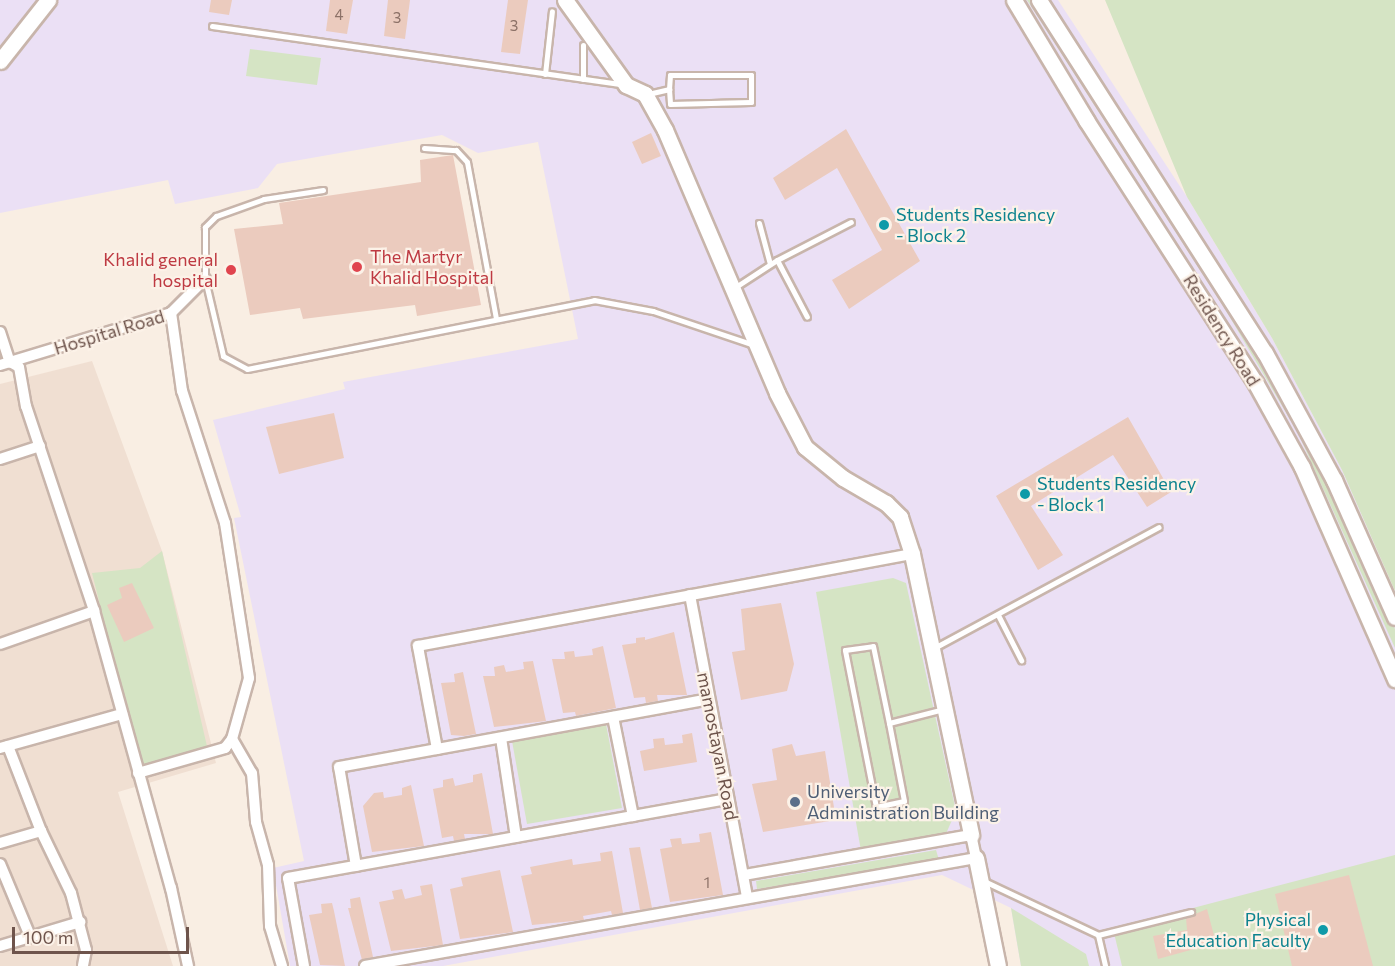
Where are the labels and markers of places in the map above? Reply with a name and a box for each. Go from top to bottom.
place label: Students Residency - Block 2 [896,204,1055,246]
marker: Students Residency - Block 2 [877,218,891,232]
place label: The Martyr Khalid Hospital [370,246,494,288]
place label: Khalid general hospital [103,249,218,292]
marker: The Martyr Khalid Hospital [348,258,366,276]
marker: Khalid general hospital [222,261,240,279]
place label: Students Residency - Block 1 [1037,473,1196,516]
marker: Students Residency - Block 1 [1018,487,1032,501]
place label: University Administration Building [807,781,999,824]
marker: University Administration Building [788,795,802,809]
place label: Physical Education Faculty [1165,909,1311,952]
marker: Physical Education Faculty [1316,923,1330,937]

